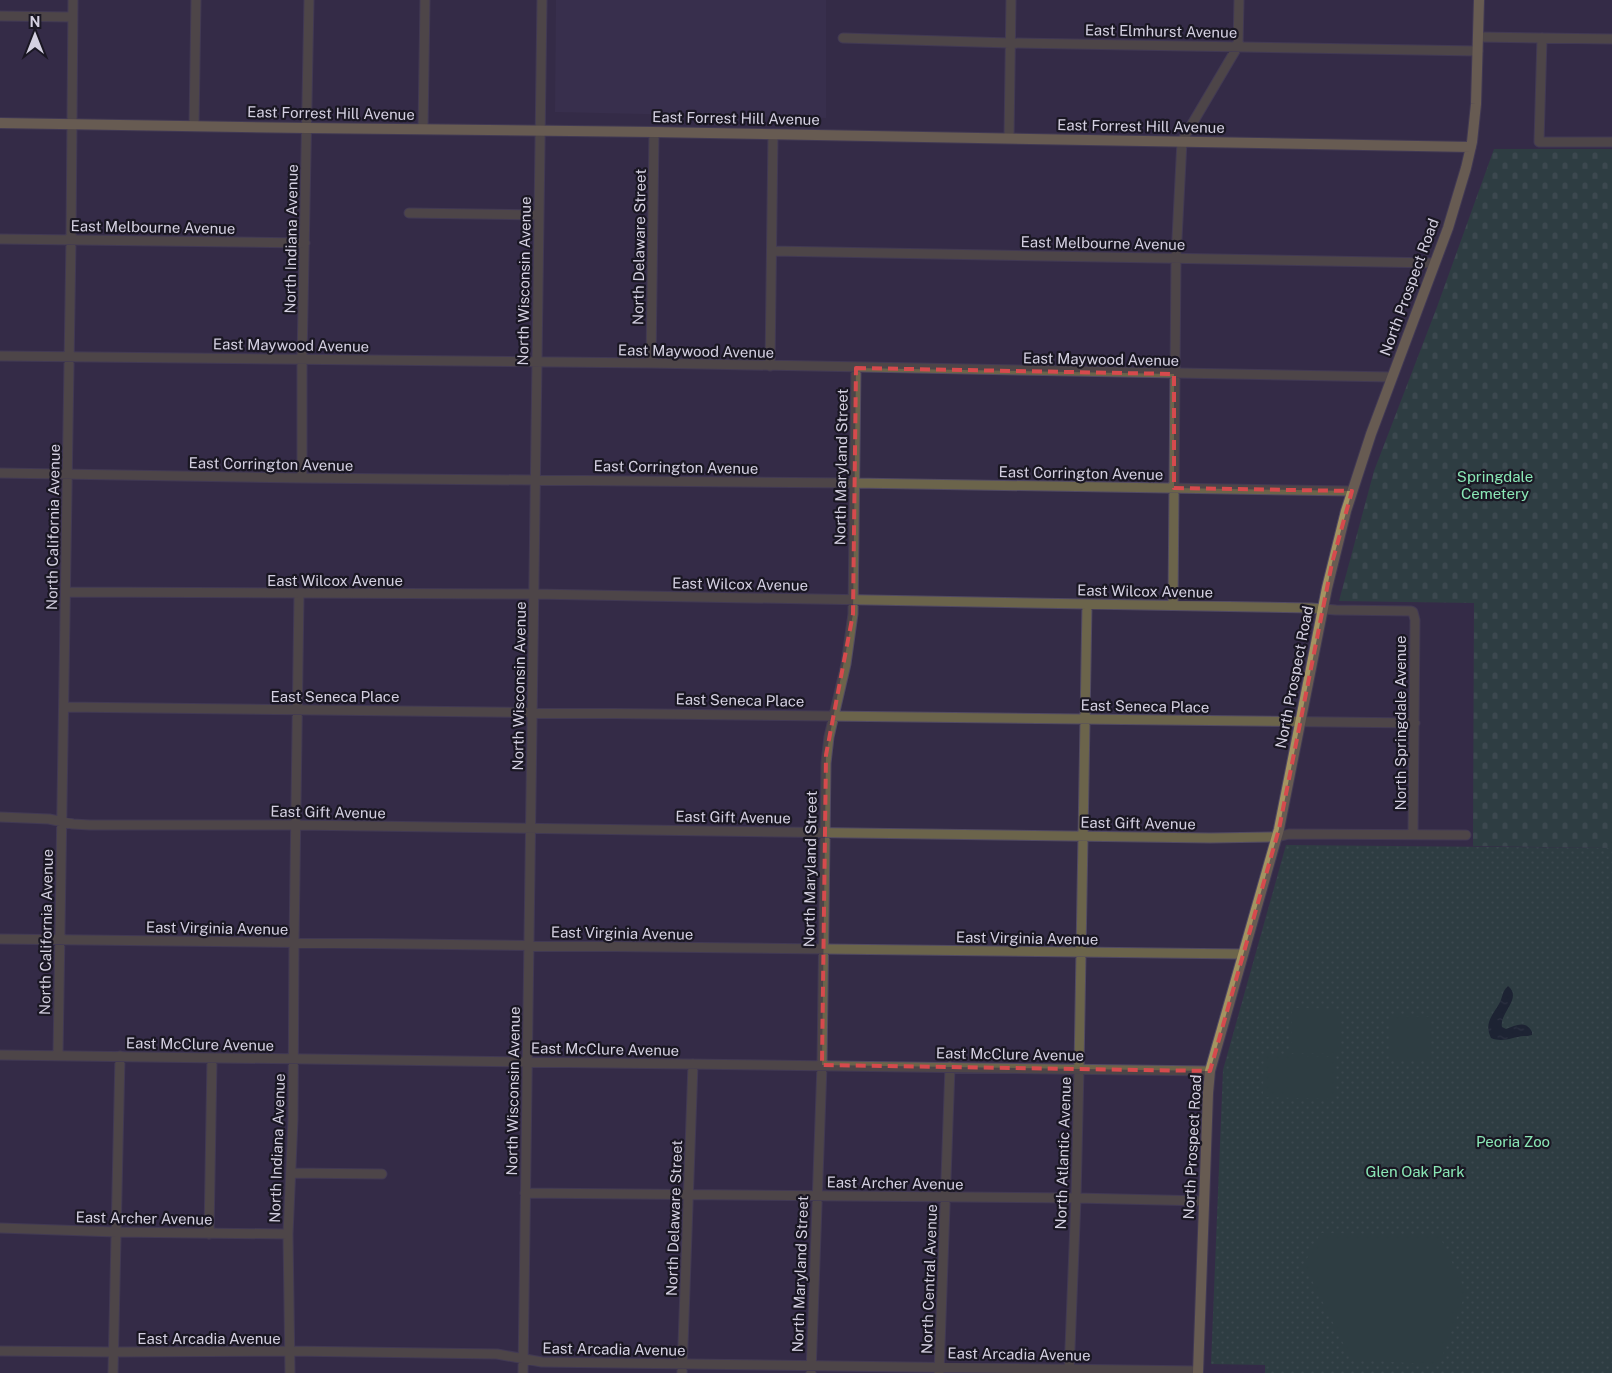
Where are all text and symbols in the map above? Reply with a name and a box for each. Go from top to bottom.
north arrow [10,10,60,60]
text: N [30,14,40,30]
street label: East Elmhurst Avenue [1085,21,1237,41]
street label: East Forrest Hill Avenue [247,103,415,123]
street label: East Forrest Hill Avenue [652,108,820,128]
street label: East Forrest Hill Avenue [1057,116,1225,136]
street label: North Indiana Avenue [281,164,301,314]
street label: North Delaware Street [629,169,649,325]
street label: North Wisconsin Avenue [514,196,534,366]
street label: North Prospect Road [1376,216,1442,358]
street label: East Melbourne Avenue [70,217,236,237]
street label: East Melbourne Avenue [1020,233,1186,253]
street label: East Maywood Avenue [213,335,369,355]
street label: East Maywood Avenue [618,341,774,361]
street label: East Maywood Avenue [1023,349,1179,369]
street label: North Maryland Street [831,388,851,546]
street label: North California Avenue [43,444,63,610]
street label: East Corrington Avenue [189,454,353,474]
street label: East Corrington Avenue [594,457,758,477]
street label: East Corrington Avenue [999,463,1163,483]
park label: Springdale Cemetery [1457,468,1533,502]
street label: East Wilcox Avenue [267,572,403,589]
street label: East Wilcox Avenue [672,574,808,594]
street label: East Wilcox Avenue [1077,581,1213,601]
street label: North Wisconsin Avenue [509,601,529,771]
street label: North Prospect Road [1272,604,1316,750]
street label: North Springdale Avenue [1392,636,1409,810]
street label: East Seneca Place [271,688,399,705]
street label: East Seneca Place [675,690,805,710]
street label: East Seneca Place [1080,696,1210,716]
street label: North Maryland Street [800,790,820,948]
street label: East Gift Avenue [270,802,386,822]
street label: East Gift Avenue [675,807,791,827]
street label: East Gift Avenue [1080,813,1196,833]
street label: North California Avenue [36,849,56,1015]
street label: East Virginia Avenue [146,918,288,938]
street label: East Virginia Avenue [551,923,693,943]
street label: East Virginia Avenue [956,928,1098,948]
street label: North Wisconsin Avenue [503,1006,523,1176]
street label: East McClure Avenue [126,1034,274,1054]
street label: East McClure Avenue [531,1039,679,1059]
street label: East McClure Avenue [936,1044,1084,1064]
street label: North Indiana Avenue [266,1073,288,1223]
street label: North Prospect Road [1180,1074,1204,1220]
street label: North Atlantic Avenue [1052,1076,1074,1230]
park label: Peoria Zoo [1476,1133,1550,1150]
street label: North Delaware Street [663,1139,685,1296]
park label: Glen Oak Park [1365,1163,1465,1180]
street label: East Archer Avenue [826,1173,964,1193]
street label: North Maryland Street [789,1195,811,1353]
street label: North Central Avenue [918,1204,940,1354]
street label: East Archer Avenue [75,1208,213,1228]
street label: East Arcadia Avenue [137,1330,281,1347]
street label: East Arcadia Avenue [542,1339,686,1359]
street label: East Arcadia Avenue [947,1344,1091,1364]

